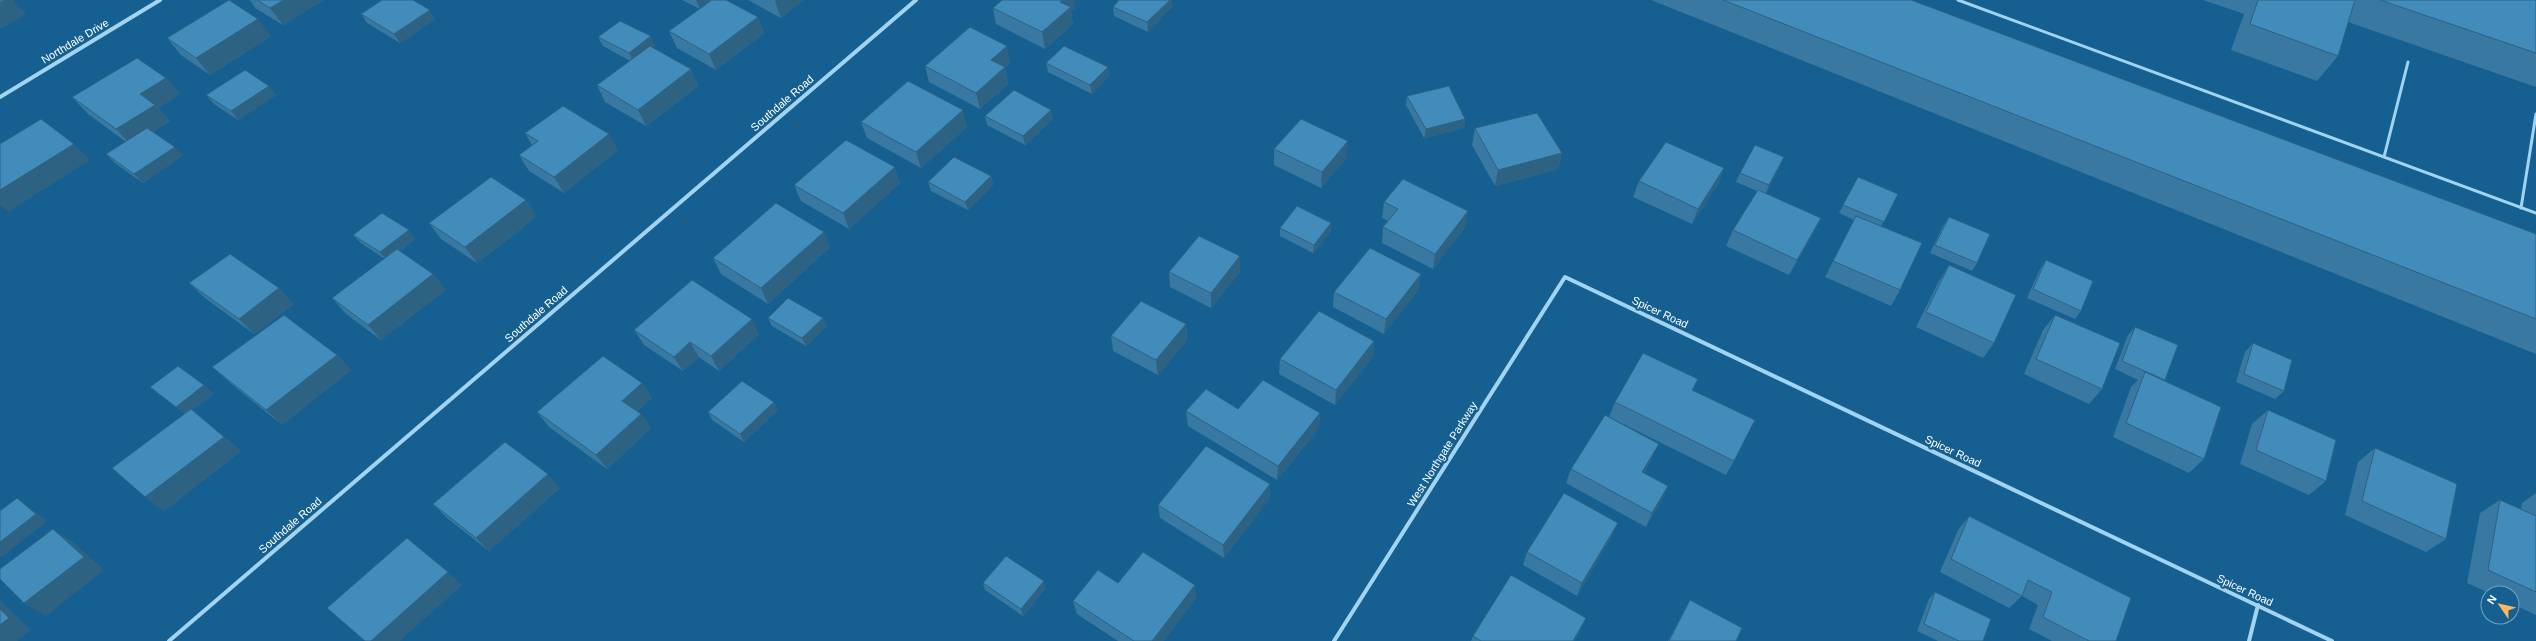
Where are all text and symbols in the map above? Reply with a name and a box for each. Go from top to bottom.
street label: Northdale Drive [39,16,111,66]
street label: Southdale Road [748,73,816,133]
street label: Southdale Road [502,284,570,344]
street label: Spicer Road [1630,294,1690,330]
street label: West Northgate Parkway [1405,399,1480,509]
street label: Spicer Road [1923,433,1983,469]
street label: Southdale Road [256,495,324,555]
street label: Spicer Road [2215,572,2275,608]
north arrow [2480,585,2520,625]
text: N [2485,593,2499,606]

